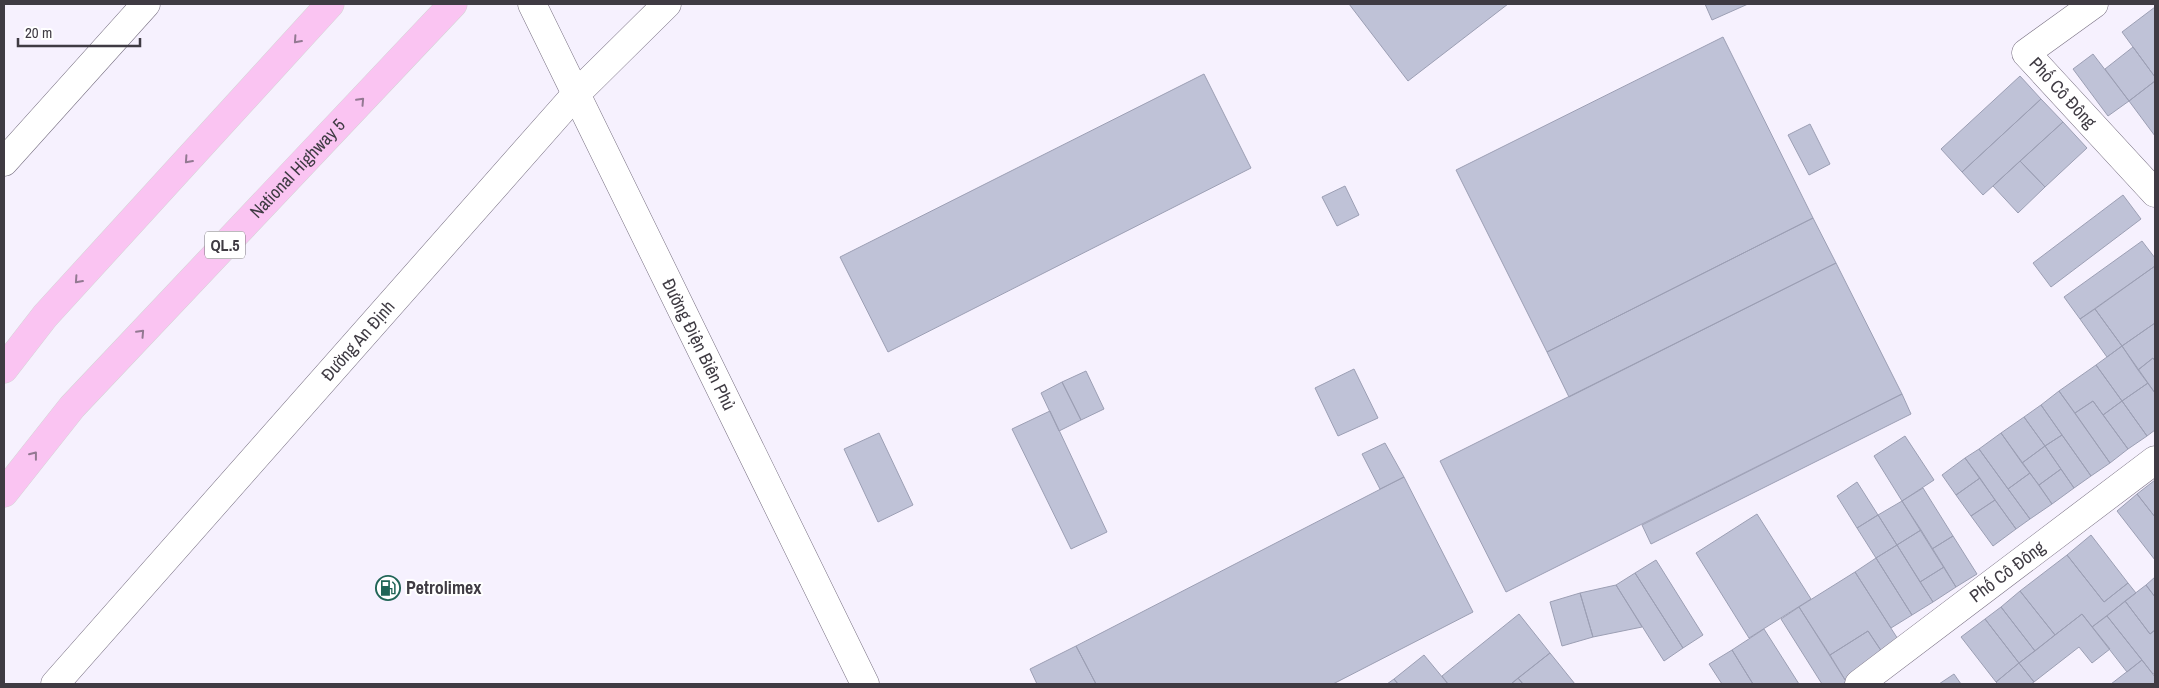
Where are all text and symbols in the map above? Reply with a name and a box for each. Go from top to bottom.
scale bar [18,15,140,47]
text: 20 m [25,22,52,43]
one-way arrow [294,34,303,43]
street label: Phố Cô Đông [2024,51,2103,134]
one-way arrow [355,98,364,107]
street label: National Highway 5 [244,113,351,223]
one-way arrow [184,154,193,163]
road number: QL.5 [205,232,245,258]
one-way arrow [75,274,84,283]
street label: Đường Điện Biên Phủ [656,274,742,414]
street label: Đường An Định [315,295,400,386]
one-way arrow [135,330,144,339]
one-way arrow [28,451,37,461]
street label: Phố Cô Đông [1964,534,2051,608]
fuel station icon: Petrolimex [375,575,401,601]
place label: Petrolimex [406,575,482,600]

